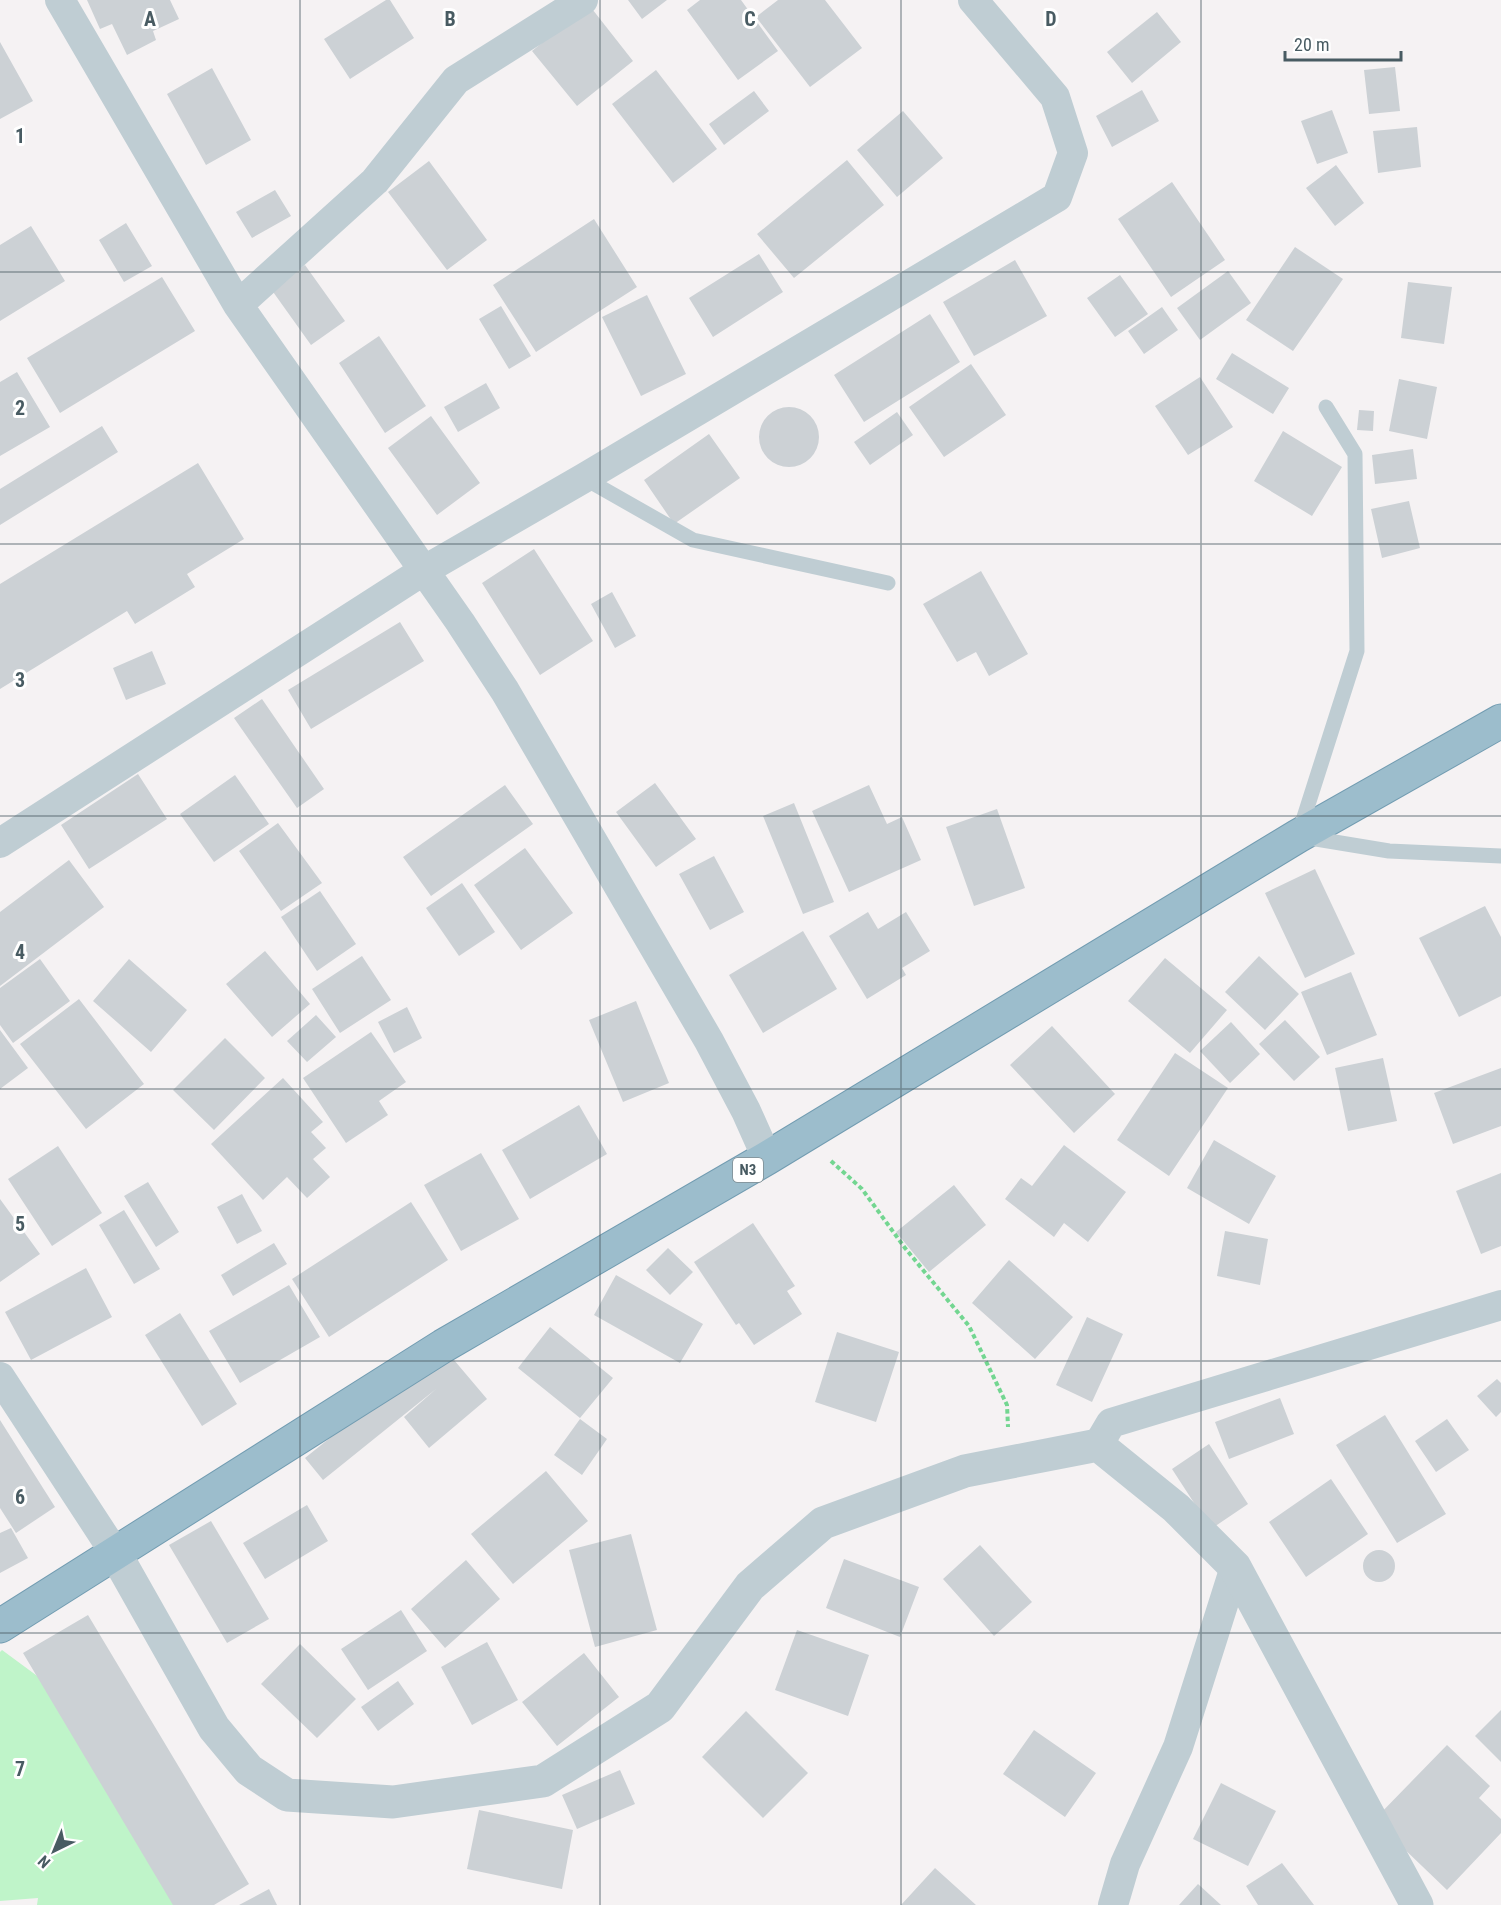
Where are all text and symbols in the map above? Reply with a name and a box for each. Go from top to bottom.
text: A [144,7,156,31]
text: B [444,7,456,31]
text: C [744,7,756,31]
text: D [1045,7,1057,31]
scale bar [1285,24,1400,62]
text: 20 m [1294,34,1329,55]
text: 1 [15,124,25,148]
text: 2 [15,396,25,420]
text: 3 [15,668,25,692]
text: 4 [15,940,25,964]
road number: N3 [733,1158,763,1182]
text: 5 [15,1212,25,1236]
text: 6 [15,1485,25,1509]
text: 7 [15,1757,25,1781]
north arrow [24,1821,84,1881]
text: N [34,1851,54,1872]

